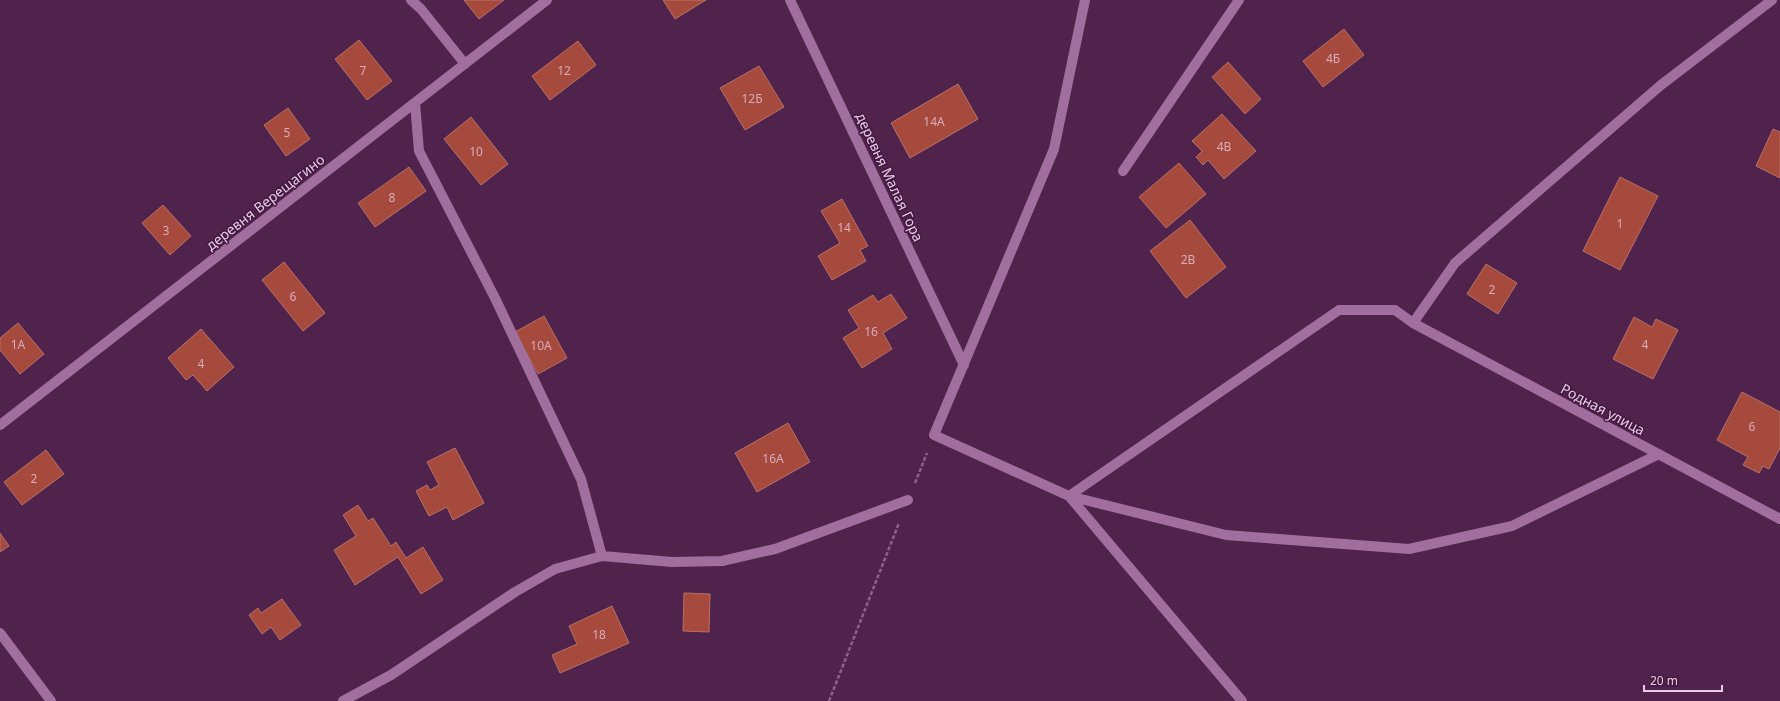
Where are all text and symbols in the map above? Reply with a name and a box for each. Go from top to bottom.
house number: 4Б [1326,50,1340,67]
house number: 7 [360,62,367,79]
house number: 12 [557,62,571,79]
house number: 12Б [741,90,763,107]
street label: деревня Малая Гора [852,110,928,244]
house number: 14А [923,113,945,130]
house number: 5 [284,124,291,141]
house number: 4В [1217,138,1232,155]
house number: 10 [469,143,483,160]
street label: деревня Верещагино [202,150,328,254]
house number: 8 [389,189,396,206]
house number: 1 [1617,215,1623,232]
house number: 14 [837,219,851,236]
house number: 3 [163,222,170,239]
house number: 2В [1181,251,1196,268]
house number: 2 [1489,281,1496,298]
house number: 6 [290,288,297,305]
house number: 16 [864,323,878,340]
house number: 1А [11,336,26,353]
house number: 4 [1642,336,1649,353]
house number: 10А [530,337,552,354]
house number: 4 [198,355,205,372]
street label: Родная улица [1558,379,1648,439]
house number: 6 [1749,418,1756,435]
house number: 16А [762,450,784,467]
house number: 2 [31,470,38,487]
house number: 18 [592,626,606,643]
scale bar [1644,667,1722,693]
text: 20 m [1650,672,1678,689]

